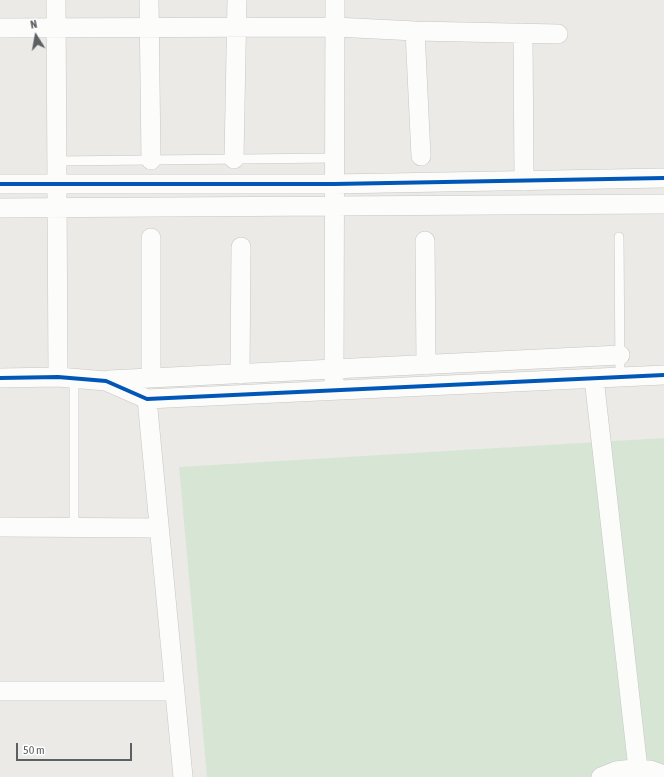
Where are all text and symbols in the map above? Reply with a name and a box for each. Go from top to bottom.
north arrow [16,16,56,56]
text: N [29,18,38,31]
scale bar [18,735,134,761]
text: 50 m [23,743,45,757]

